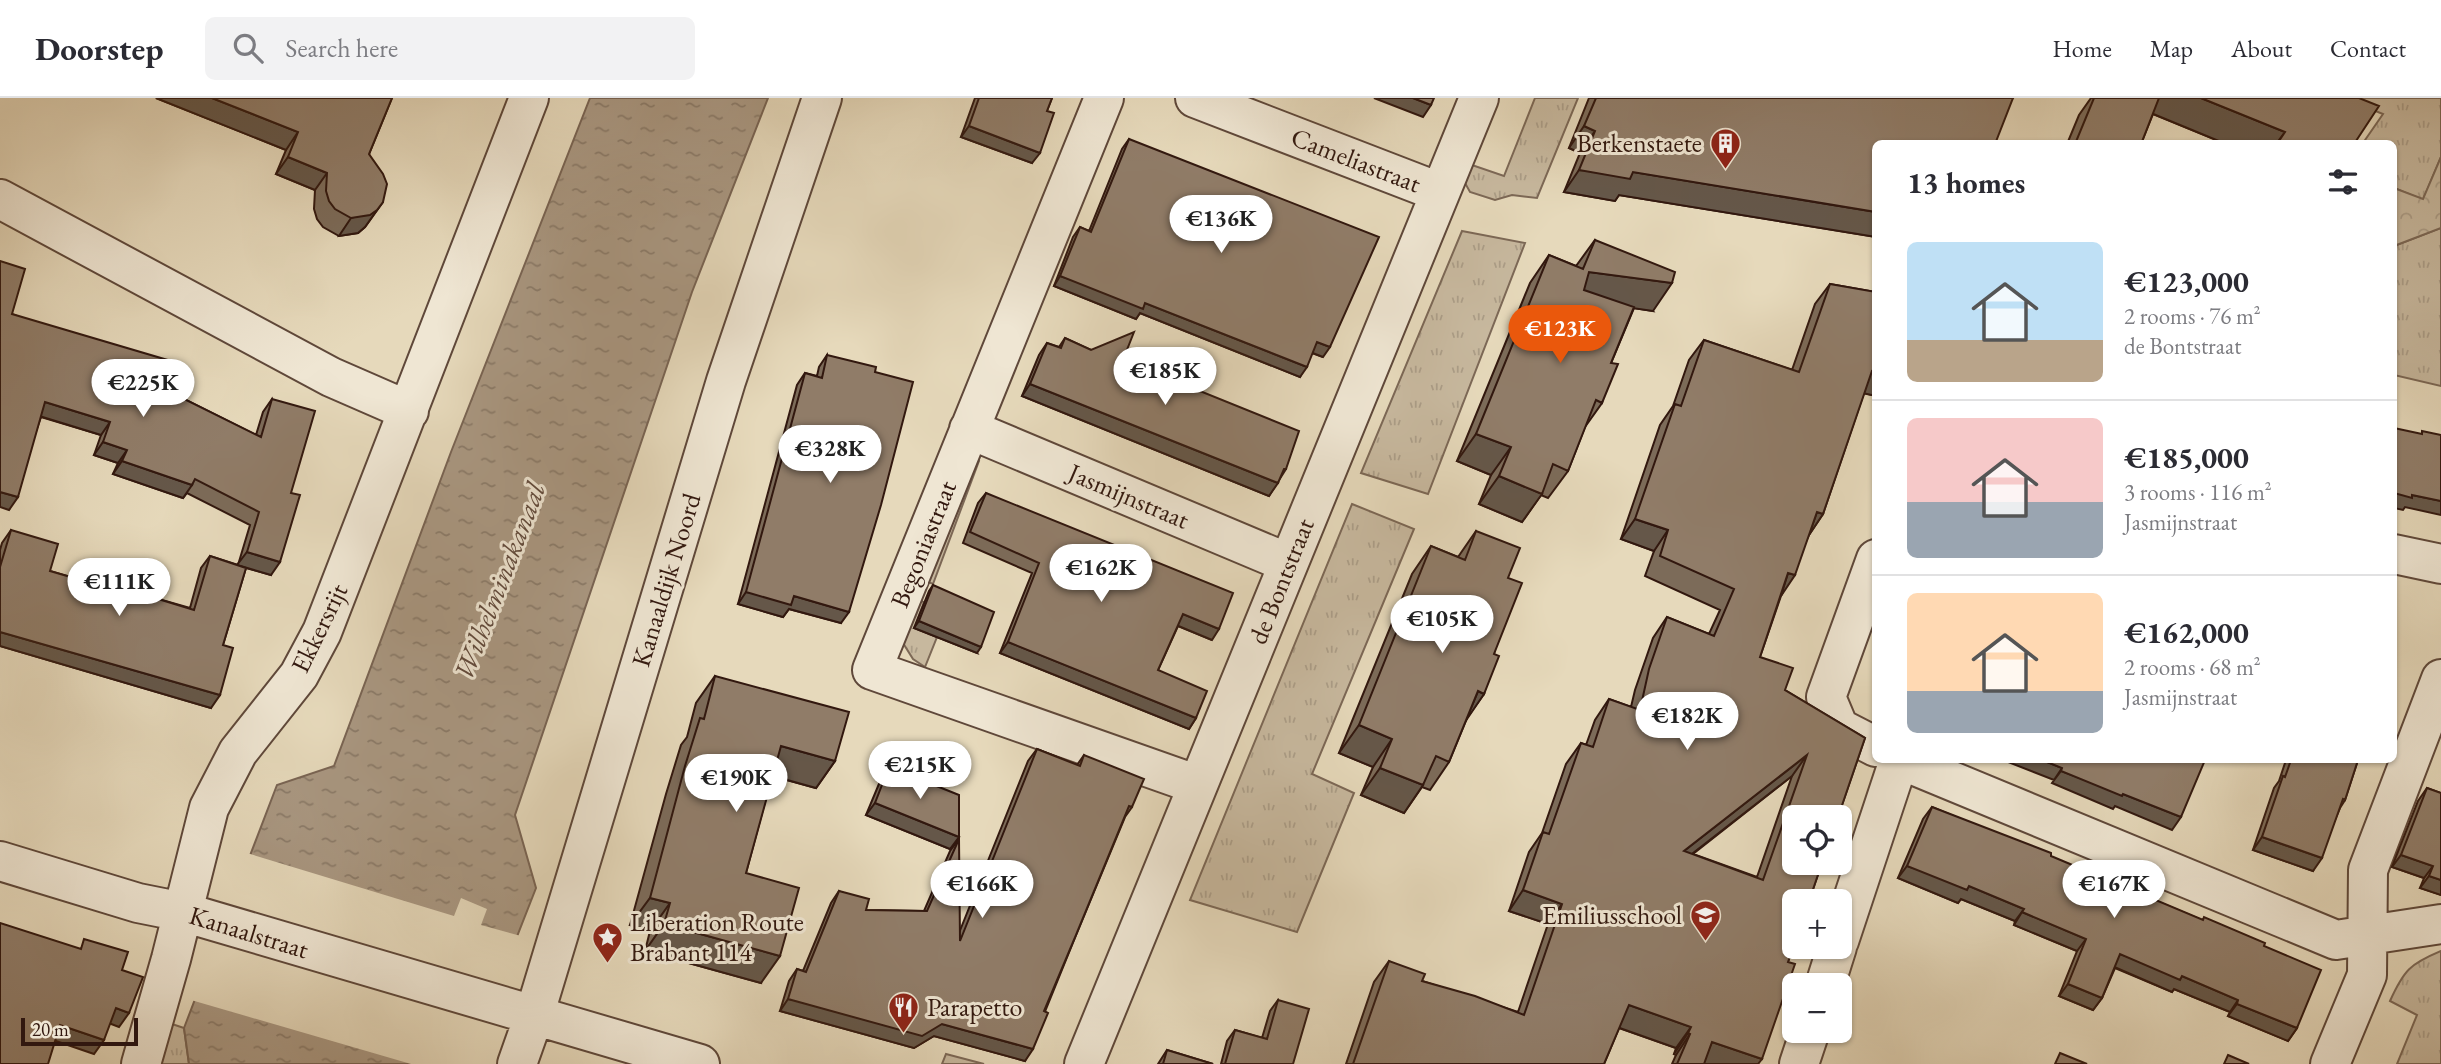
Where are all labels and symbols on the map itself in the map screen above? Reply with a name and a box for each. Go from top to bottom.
street label: Cameliastraat [1286,120,1426,200]
place label: Berkenstaete [1576,126,1702,160]
building icon: Berkenstaete [1708,126,1742,170]
pin: €136K [1172,195,1270,255]
pin: €123K [1511,306,1609,365]
pin: €185K [1116,348,1214,407]
pin: €225K [94,360,192,419]
pin: €328K [781,426,879,485]
street label: Jasmijnstraat [1062,455,1195,537]
street label: Begoniastraat [882,475,964,613]
water label: Wilhelminakanaal [445,476,553,685]
street label: Kanaaldijk Noord [623,488,709,671]
street label: de Bontstraat [1240,513,1322,649]
pin: €162K [1052,545,1150,604]
pin: €111K [70,559,168,618]
street label: Ekkersrijt [283,578,355,678]
pin: €105K [1393,596,1491,655]
pin: €182K [1638,692,1736,752]
pin: €215K [871,742,969,801]
pin: €190K [687,754,785,814]
pin: €166K [933,860,1031,920]
pin: €167K [2065,860,2163,920]
street label: Kanaalstraat [185,898,313,966]
place label: Emiliusschool [1542,898,1682,932]
school or university icon: Emiliusschool [1688,898,1722,942]
place label: Liberation Route Brabant 114 [630,905,804,969]
place icon: Liberation Route Brabant 114 [590,920,624,964]
restaurant icon: Parapetto [887,990,921,1034]
place label: Parapetto [927,990,1022,1024]
scale bar [21,1015,138,1047]

